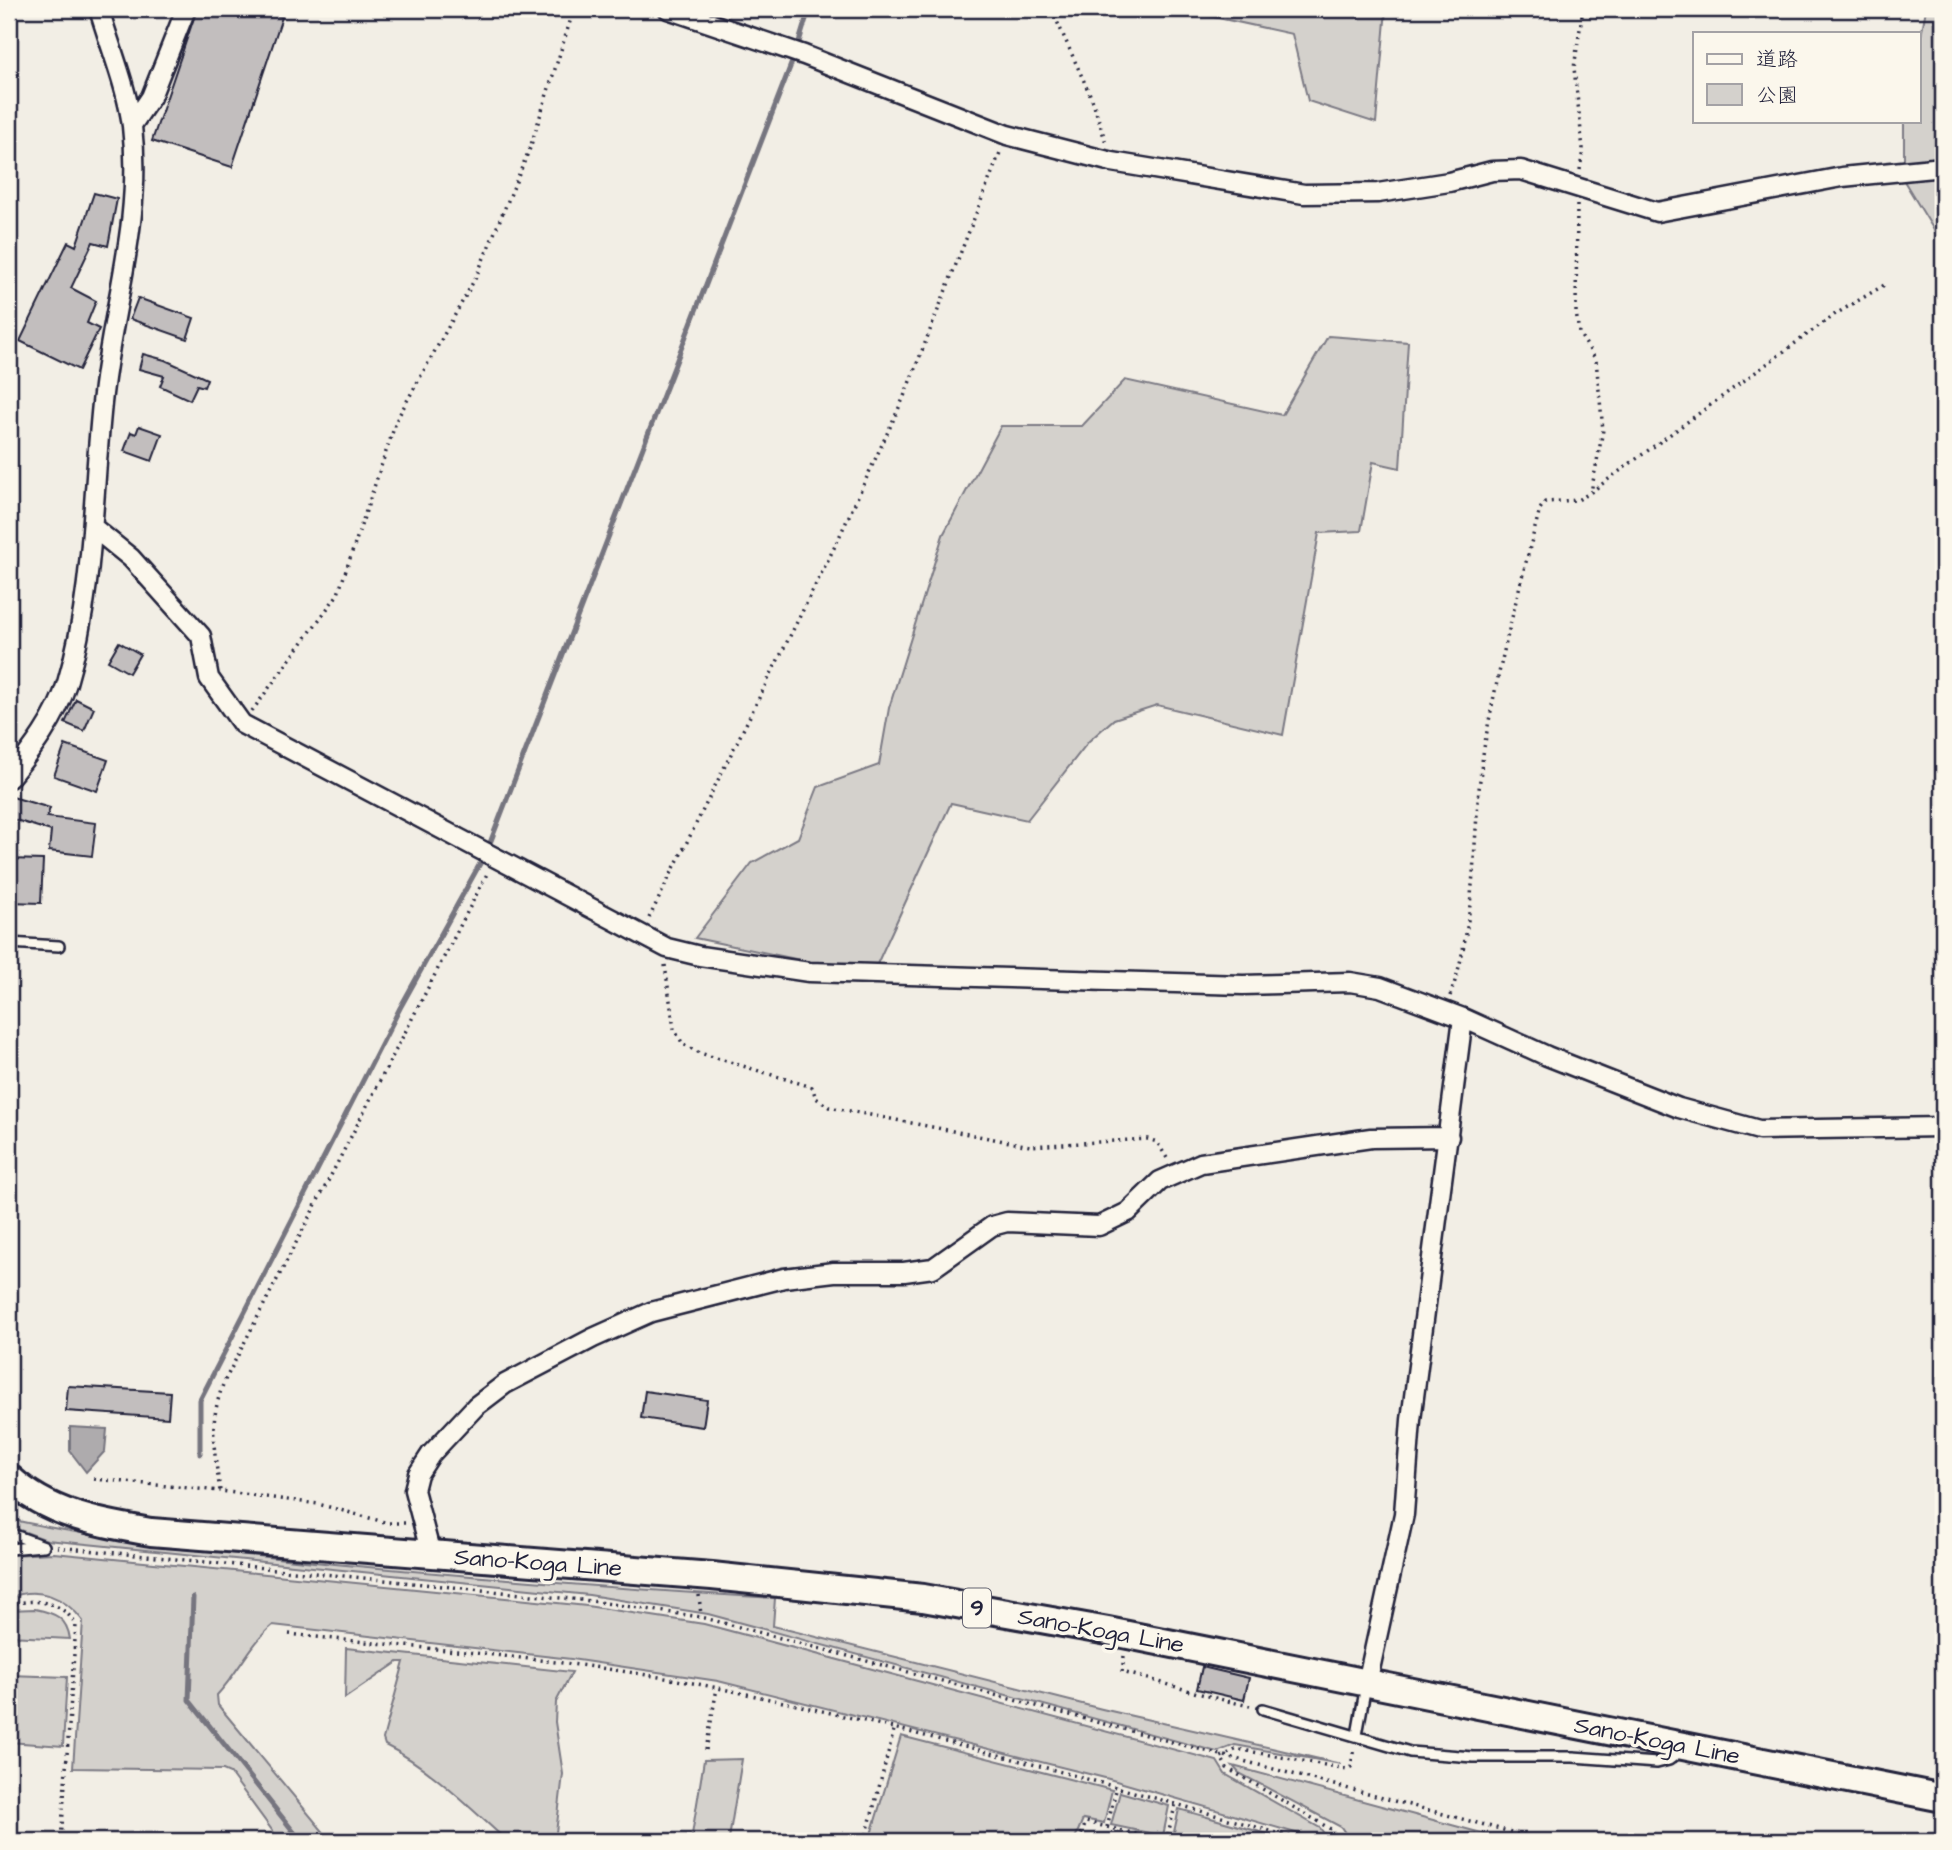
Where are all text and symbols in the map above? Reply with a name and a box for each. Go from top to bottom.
legend [1693,32,1920,122]
text: 道路 [1756,45,1798,74]
text: 公園 [1756,81,1798,110]
street label: Sano-Koga Line [453,1540,623,1587]
road number: 9 [963,1588,991,1628]
street label: Sano-Koga Line [1015,1600,1187,1663]
street label: Sano-Koga Line [1571,1708,1743,1775]

